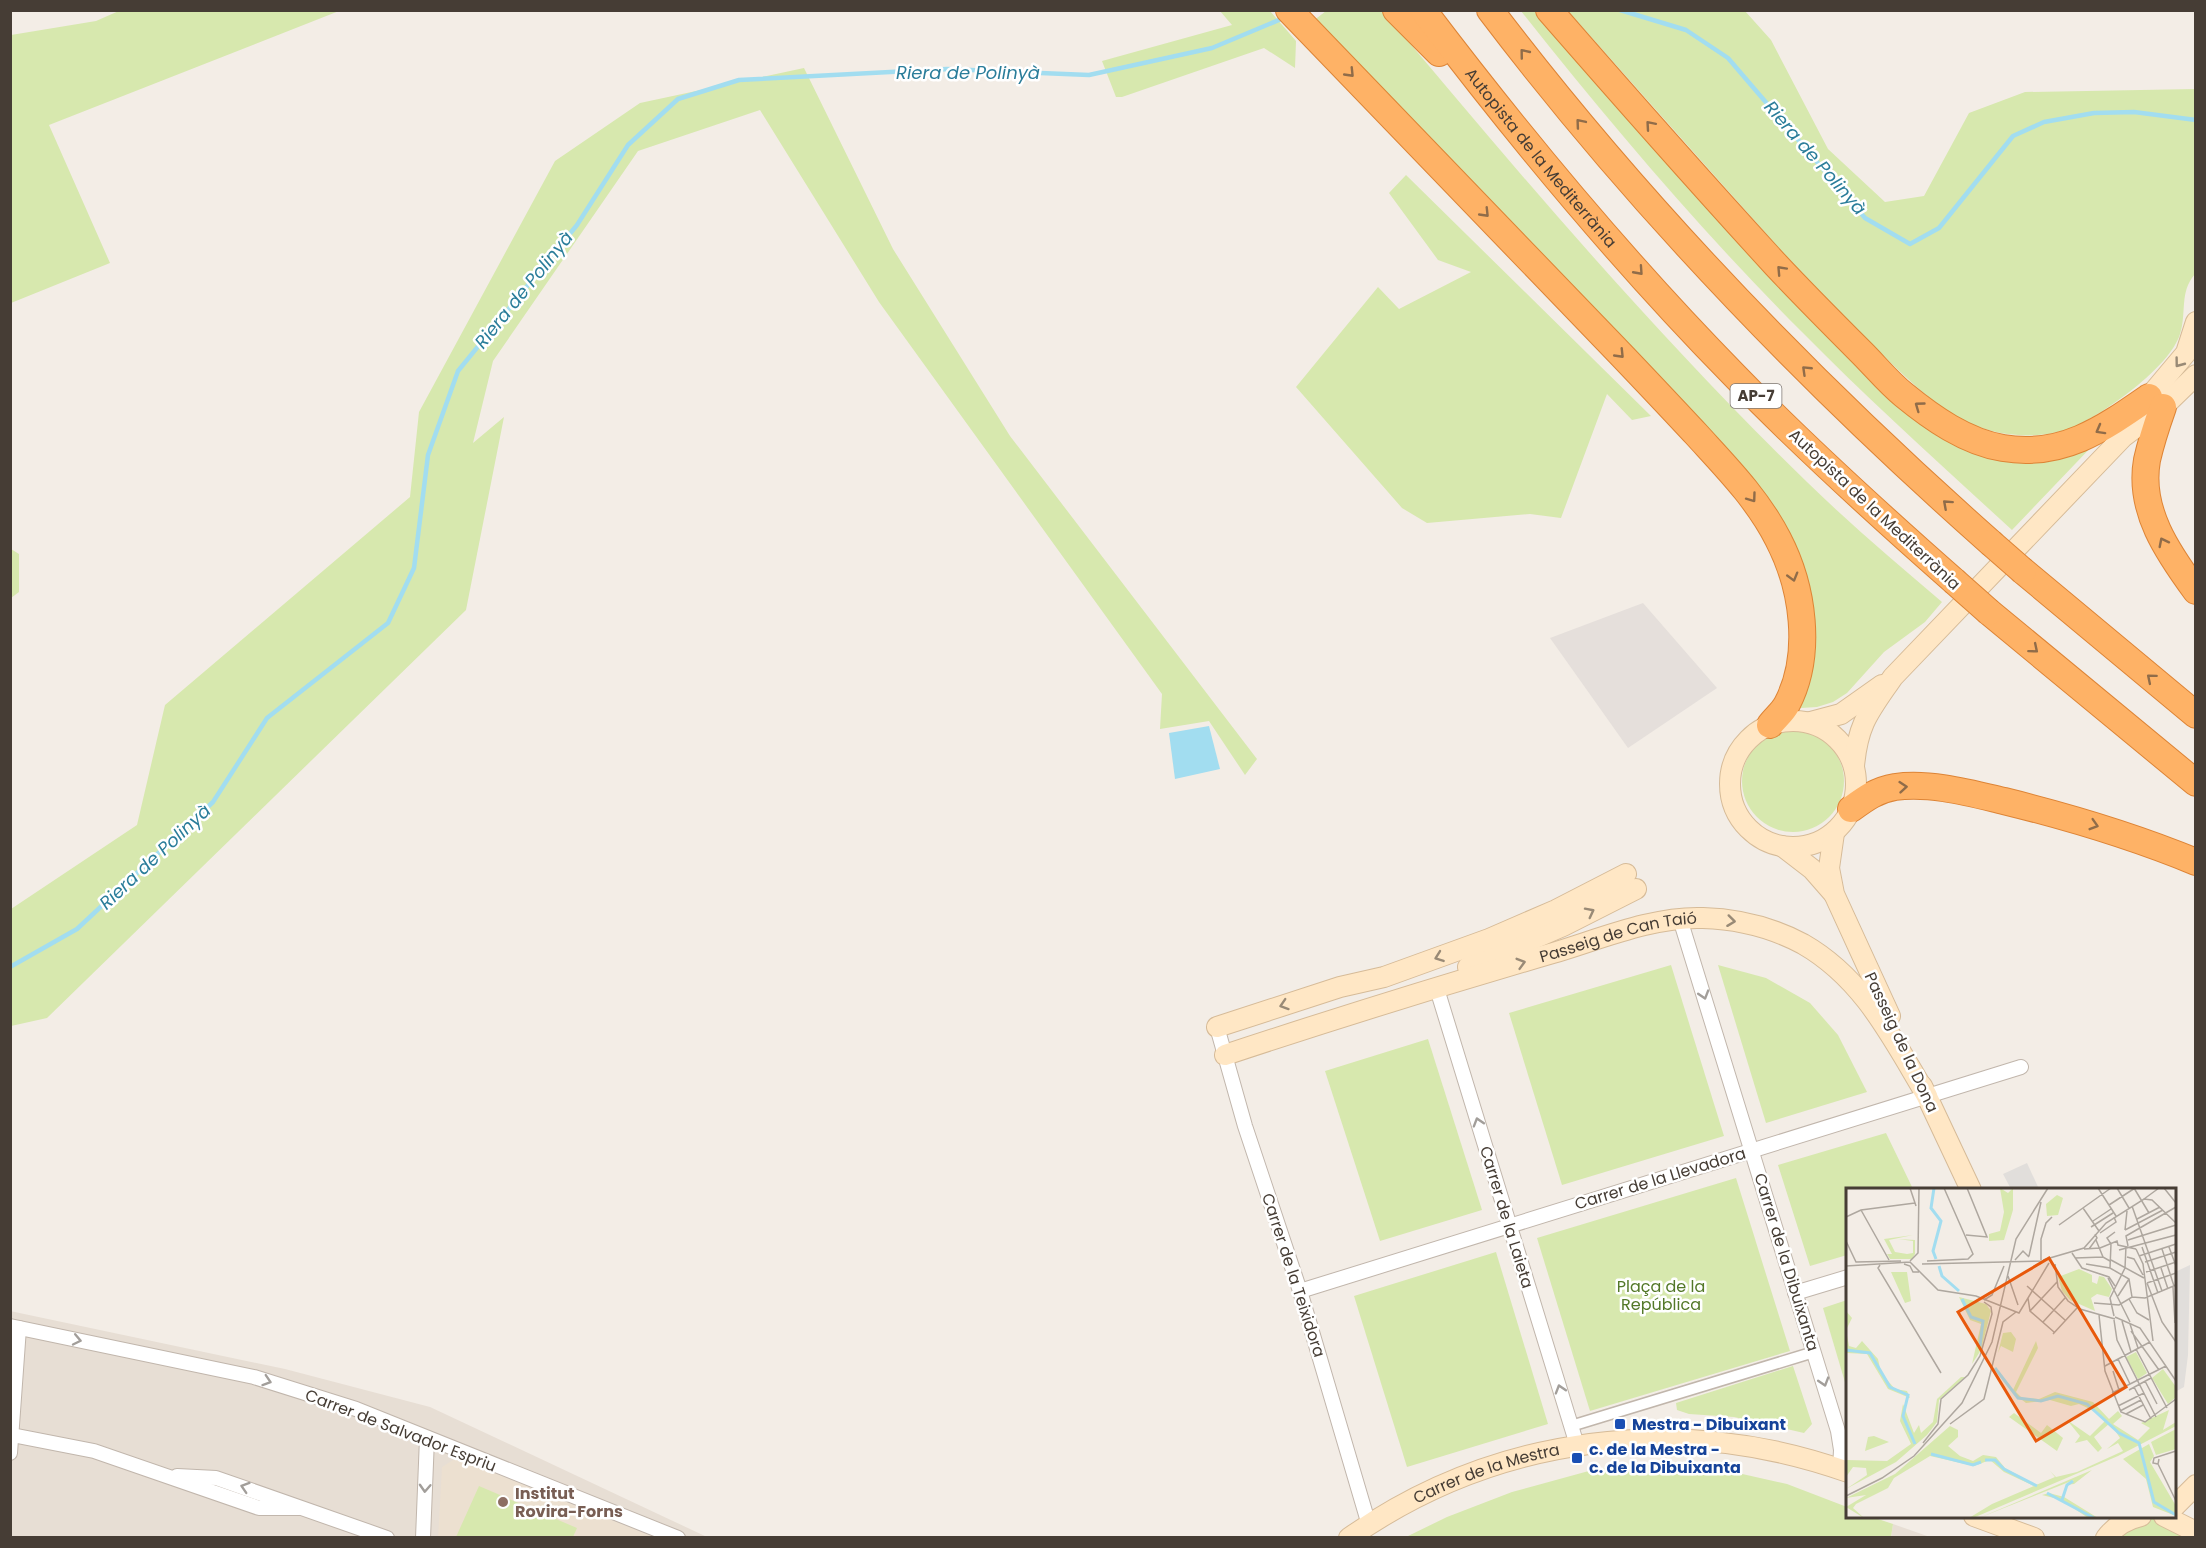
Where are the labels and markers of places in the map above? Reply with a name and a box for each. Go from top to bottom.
place label: Mestra - Dibuixant [1632,1413,1786,1436]
marker: Mestra - Dibuixant [1613,1417,1627,1431]
place label: c. de la Mestra - c. de la Dibuixanta [1589,1438,1741,1479]
marker: c. de la Mestra - c. de la Dibuixanta [1570,1451,1584,1465]
place label: Institut Rovira-Forns [515,1482,623,1523]
marker: Institut Rovira-Forns [496,1495,510,1509]

